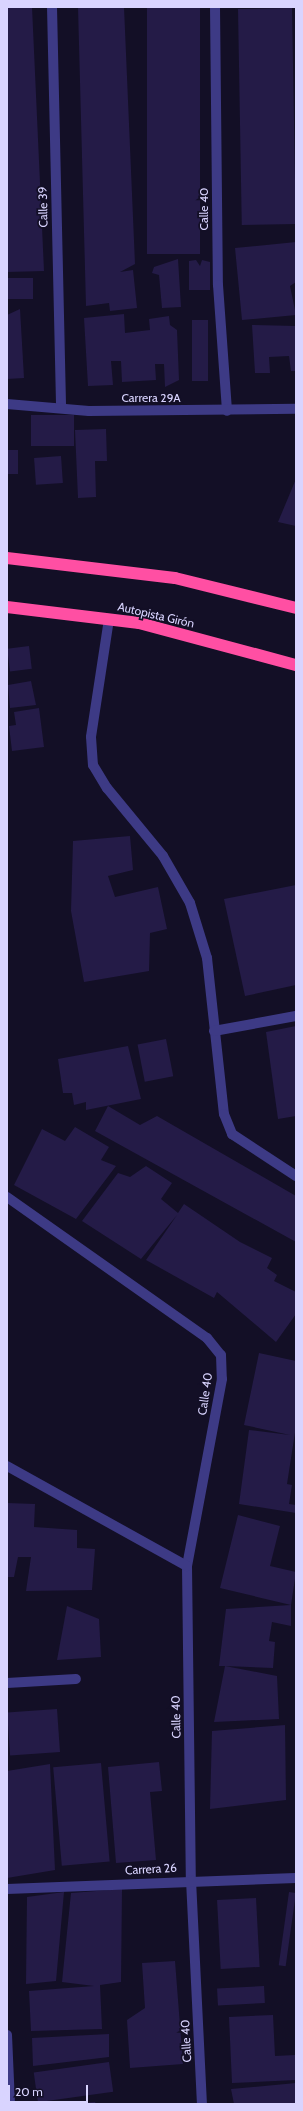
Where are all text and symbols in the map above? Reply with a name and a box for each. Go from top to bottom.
street label: Calle 39 [35,186,51,228]
street label: Calle 40 [197,188,211,230]
street label: Carrera 29A [121,391,181,405]
street label: Autopista Girón [116,599,196,631]
street label: Calle 40 [195,1372,215,1416]
street label: Calle 40 [168,1695,184,1739]
street label: Carrera 26 [125,1860,177,1878]
street label: Calle 40 [178,2019,194,2063]
scale bar [10,2077,90,2103]
text: 20 m [15,2084,43,2099]

